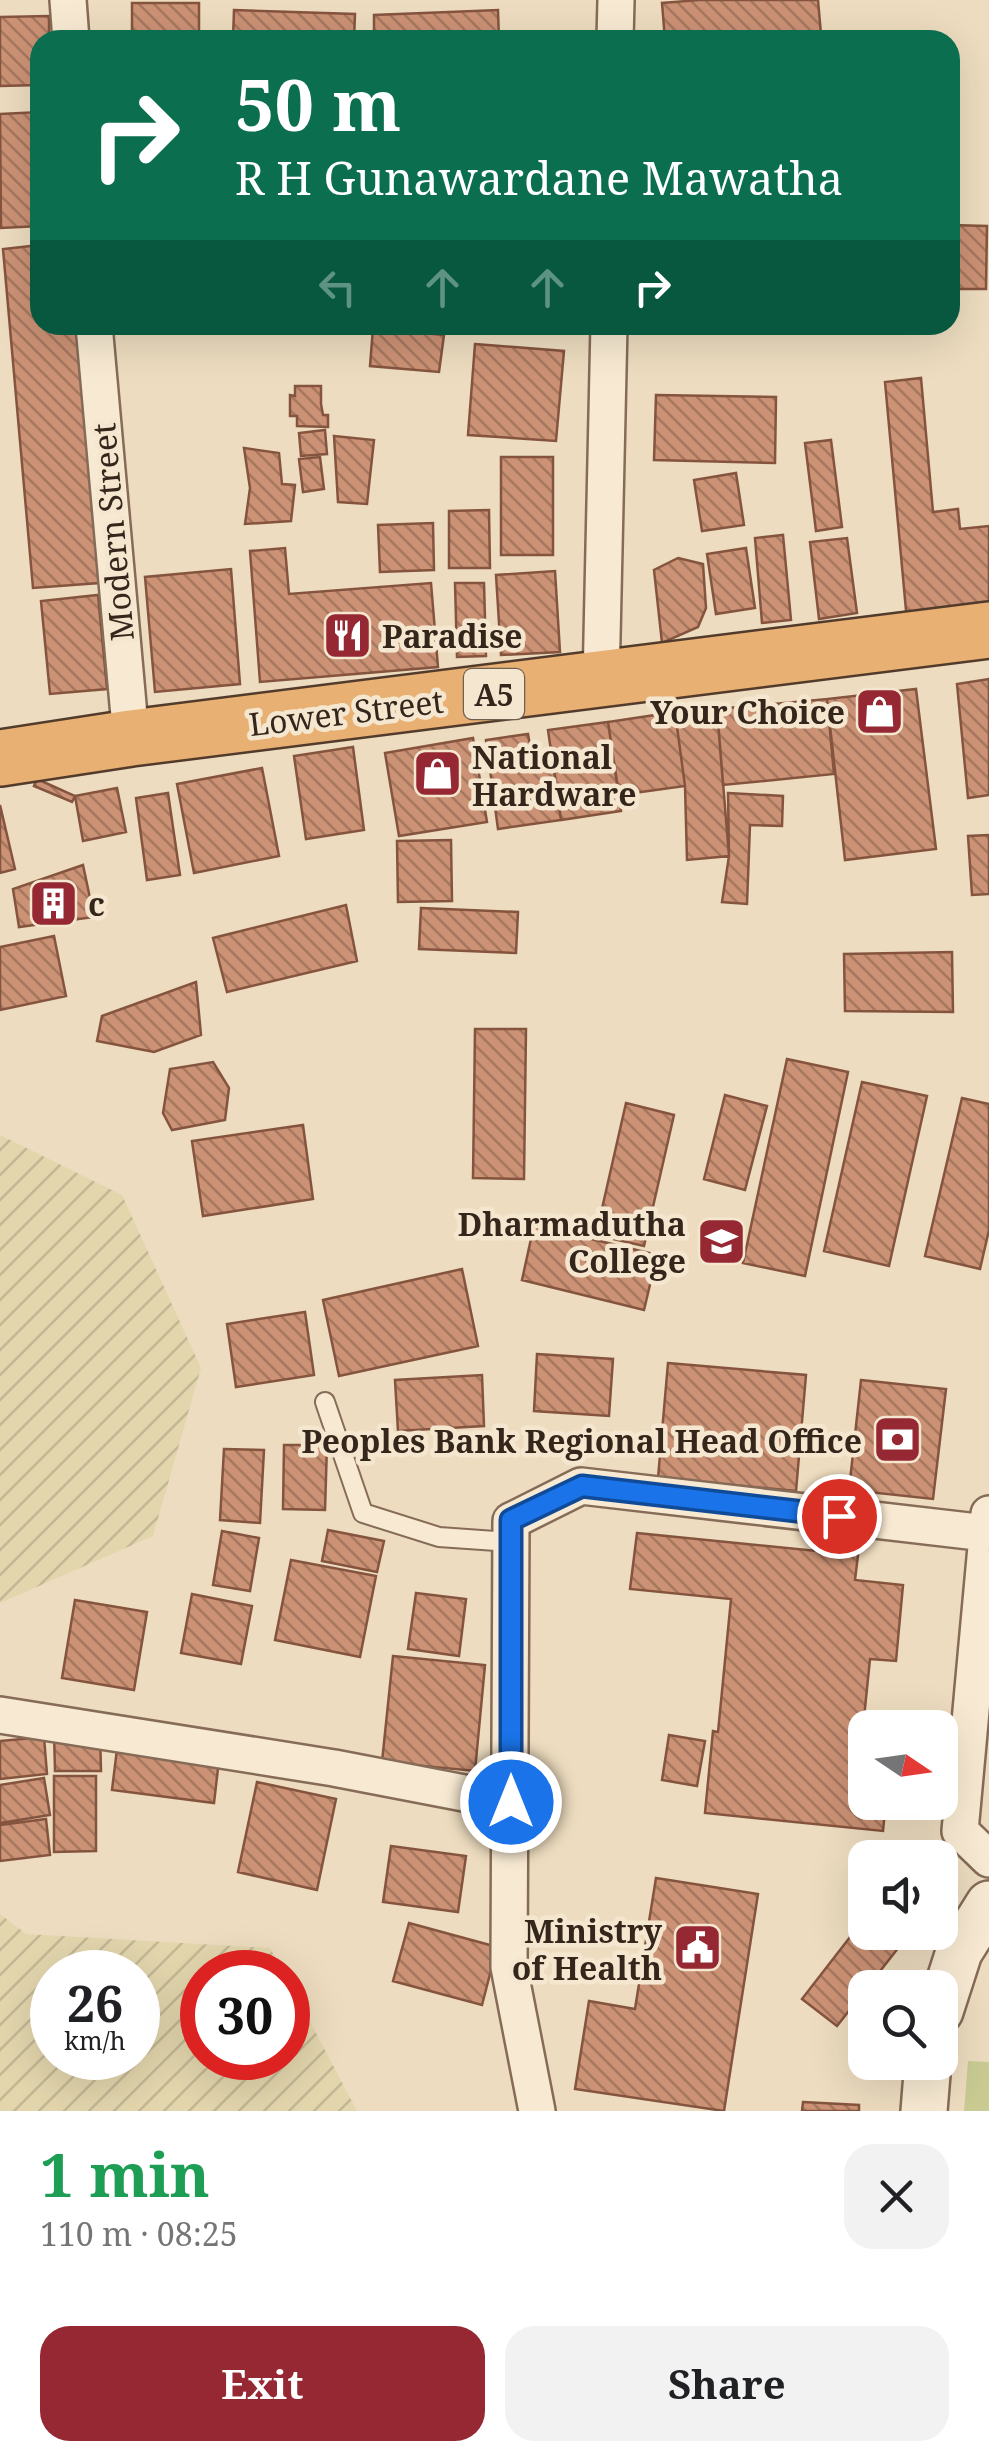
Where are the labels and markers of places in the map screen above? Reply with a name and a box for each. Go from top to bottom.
restaurant icon: Paradise [321,609,373,661]
place label: Paradise [382,614,523,657]
shop icon: Your Choice [854,685,906,737]
place label: Your Choice [650,690,845,733]
place label: National Hardware [472,735,637,815]
shop icon: National Hardware [411,748,463,800]
building icon: c [27,877,79,929]
place label: c [88,882,105,925]
place label: Dharmadutha College [458,1202,686,1282]
school or university icon: Dharmadutha College [695,1215,747,1267]
bank icon: Peoples Bank Regional Head Office [871,1414,923,1466]
place label: Peoples Bank Regional Head Office [301,1419,862,1462]
pin [797,1474,882,1559]
place label: Ministry of Health [512,1909,662,1989]
public building icon: Ministry of Health [671,1922,723,1974]

